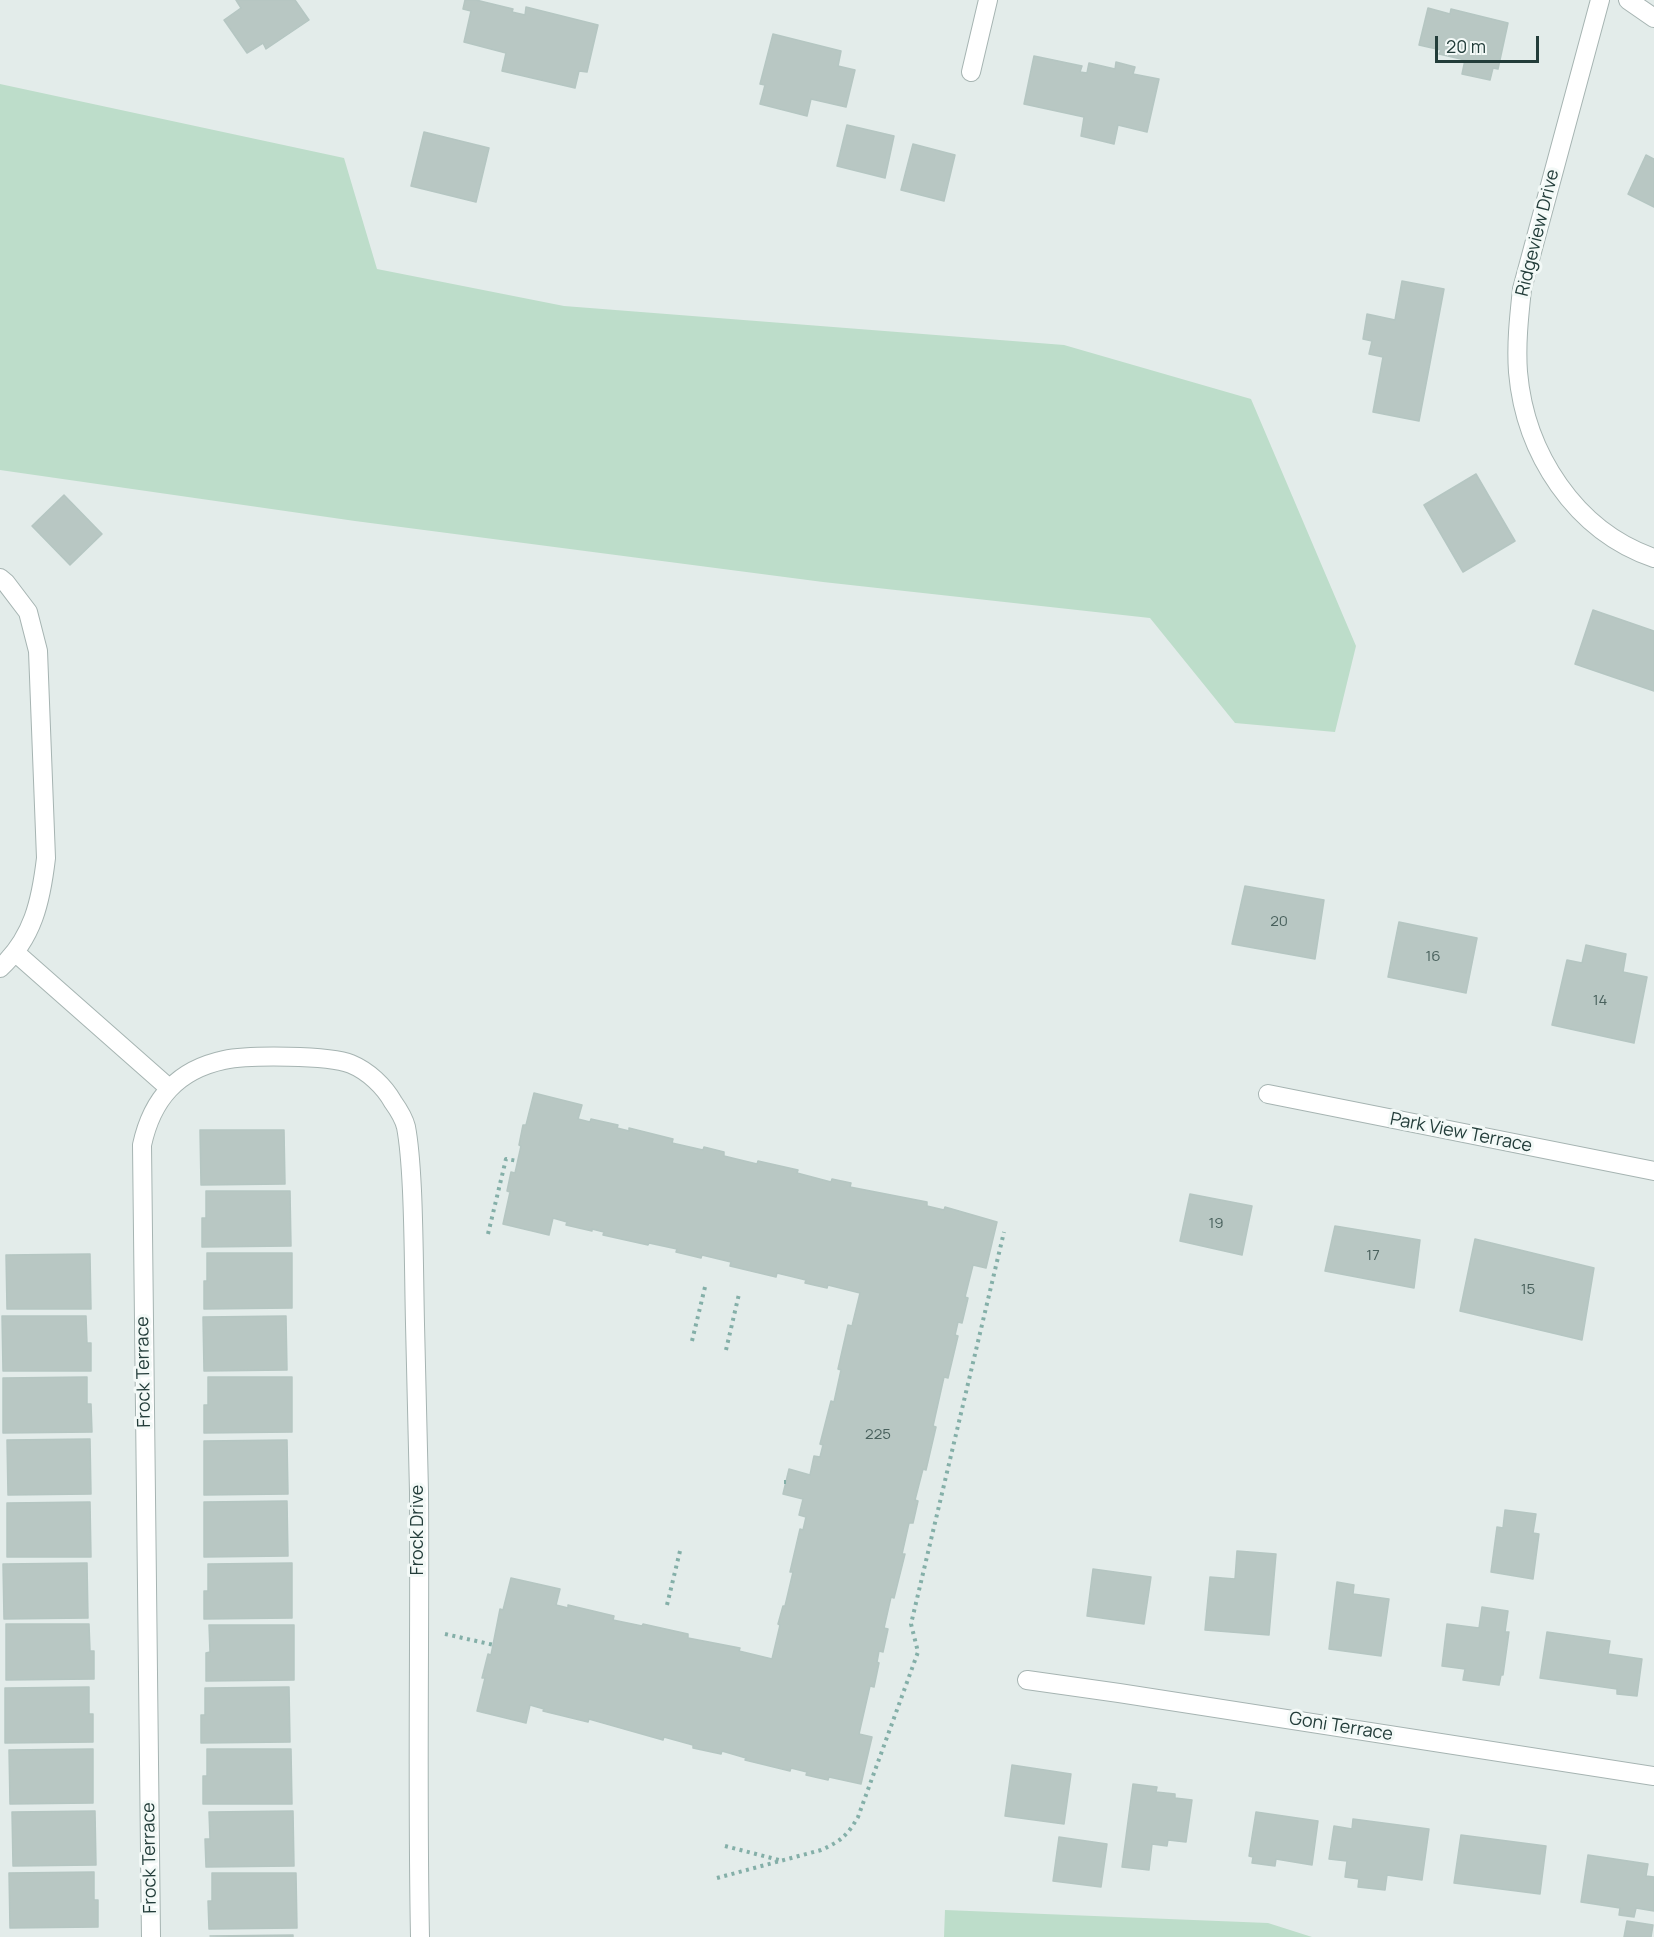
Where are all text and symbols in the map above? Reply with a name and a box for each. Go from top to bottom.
scale bar [1438,24,1542,62]
text: 20 m [1446,34,1486,58]
street label: Ridgeview Drive [1512,167,1564,299]
house number: 20 [1270,913,1288,931]
house number: 16 [1425,948,1441,966]
house number: 14 [1593,992,1607,1010]
street label: Park View Terrace [1388,1109,1534,1157]
house number: 19 [1208,1215,1224,1233]
house number: 17 [1366,1247,1380,1265]
house number: 15 [1521,1281,1535,1299]
street label: Frock Terrace [132,1316,156,1428]
house number: 225 [865,1426,891,1444]
street label: Frock Drive [407,1485,429,1575]
street label: Goni Terrace [1288,1708,1394,1746]
street label: Frock Terrace [138,1802,162,1914]

